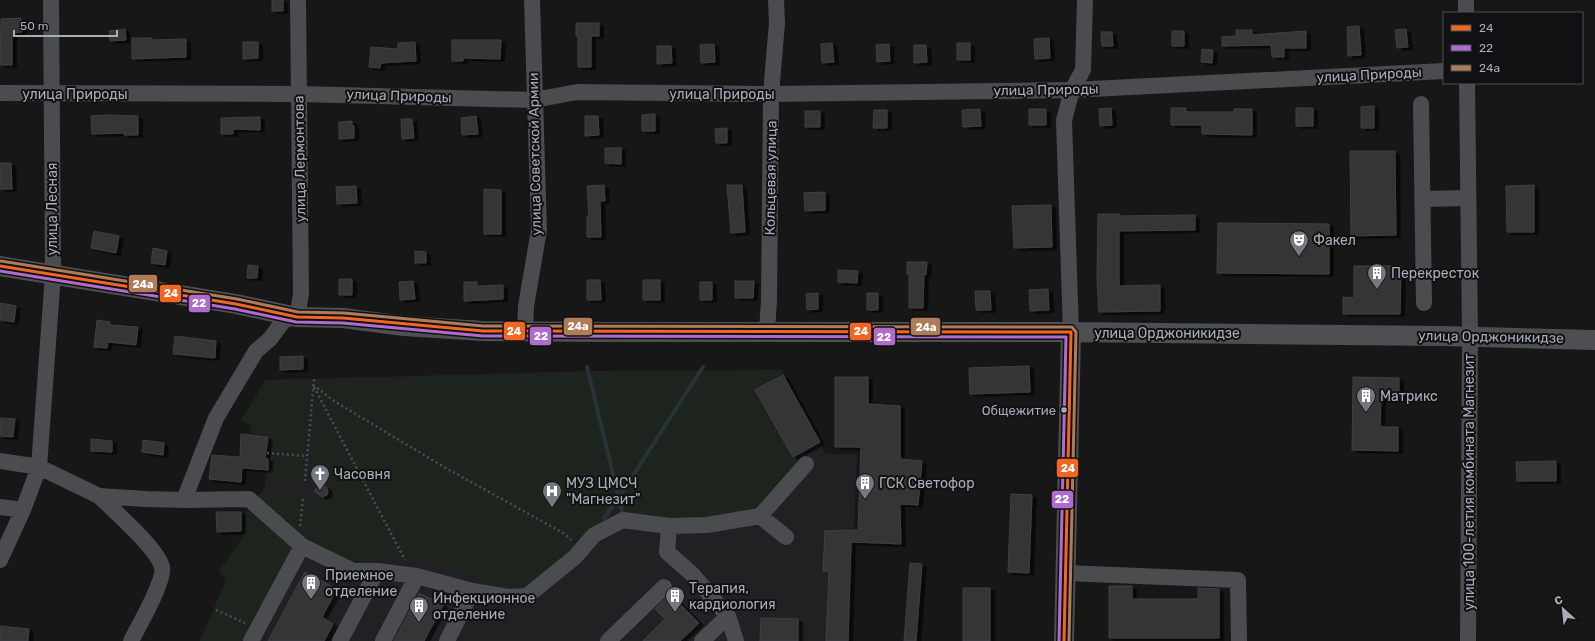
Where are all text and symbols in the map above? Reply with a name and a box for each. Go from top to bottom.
scale bar [14,12,117,38]
legend [1443,12,1583,84]
text: 50 m [20,19,48,33]
text: 24 [1479,21,1494,35]
text: 22 [1479,41,1493,55]
text: 24a [1479,61,1500,75]
street label: улица Природы [1316,64,1422,86]
street label: улица Советской Армии [525,72,545,236]
street label: улица Природы [993,81,1099,99]
street label: улица Природы [22,86,128,103]
street label: улица Природы [346,86,452,106]
street label: улица Природы [669,86,775,103]
street label: улица Лермонтова [290,96,310,222]
street label: Кольцевая улица [761,120,781,236]
street label: улица Лесная [44,162,61,256]
theatre icon: Факел [1288,229,1310,257]
place label: Факел [1313,232,1356,249]
building icon: Перекресток [1366,262,1388,290]
place label: Перекресток [1391,265,1480,282]
line badge: 24a [128,274,158,293]
text: 24a [132,278,154,291]
line badge: 24 [159,284,182,303]
text: 24 [164,287,179,300]
line badge: 22 [188,294,211,313]
text: 22 [192,297,206,310]
line badge: 24a [563,317,593,336]
line badge: 24a [910,317,941,336]
text: 24a [567,320,589,333]
line badge: 24 [503,321,526,341]
text: 24a [915,321,937,334]
line badge: 24 [849,322,872,341]
text: 24 [507,325,522,338]
text: 24 [854,325,869,338]
street label: улица Орджоникидзе [1094,325,1240,342]
line badge: 22 [529,326,552,346]
line badge: 22 [873,327,896,346]
street label: улица Орджоникидзе [1418,327,1564,347]
text: 22 [534,330,548,343]
text: 22 [877,331,891,344]
street label: улица 100-летия комбината Магнезит [1461,354,1478,610]
building icon: Матрикс [1355,385,1377,413]
place label: Матрикс [1380,388,1438,405]
place label: Общежитие [982,403,1056,418]
marker: Общежитие [1059,405,1069,415]
line badge: 24 [1056,458,1079,478]
text: 24 [1061,462,1076,475]
church icon: Часовня [309,463,331,491]
place label: Часовня [334,466,391,483]
building icon: ГСК Светофор [854,472,876,500]
place label: МУЗ ЦМСЧ "Магнезит" [566,475,641,508]
place label: ГСК Светофор [879,475,975,492]
hospital icon: МУЗ ЦМСЧ "Магнезит" [541,480,563,508]
line badge: 22 [1051,490,1074,509]
text: 22 [1055,493,1069,506]
place label: Приемное отделение [325,567,397,600]
building icon: Приемное отделение [300,572,322,600]
place label: Терапия, кардиология [689,580,776,613]
building icon: Терапия, кардиология [664,585,686,613]
north arrow [1543,589,1583,629]
place label: Инфекционное отделение [433,590,536,623]
text: С [1552,593,1565,608]
building icon: Инфекционное отделение [408,595,430,623]

